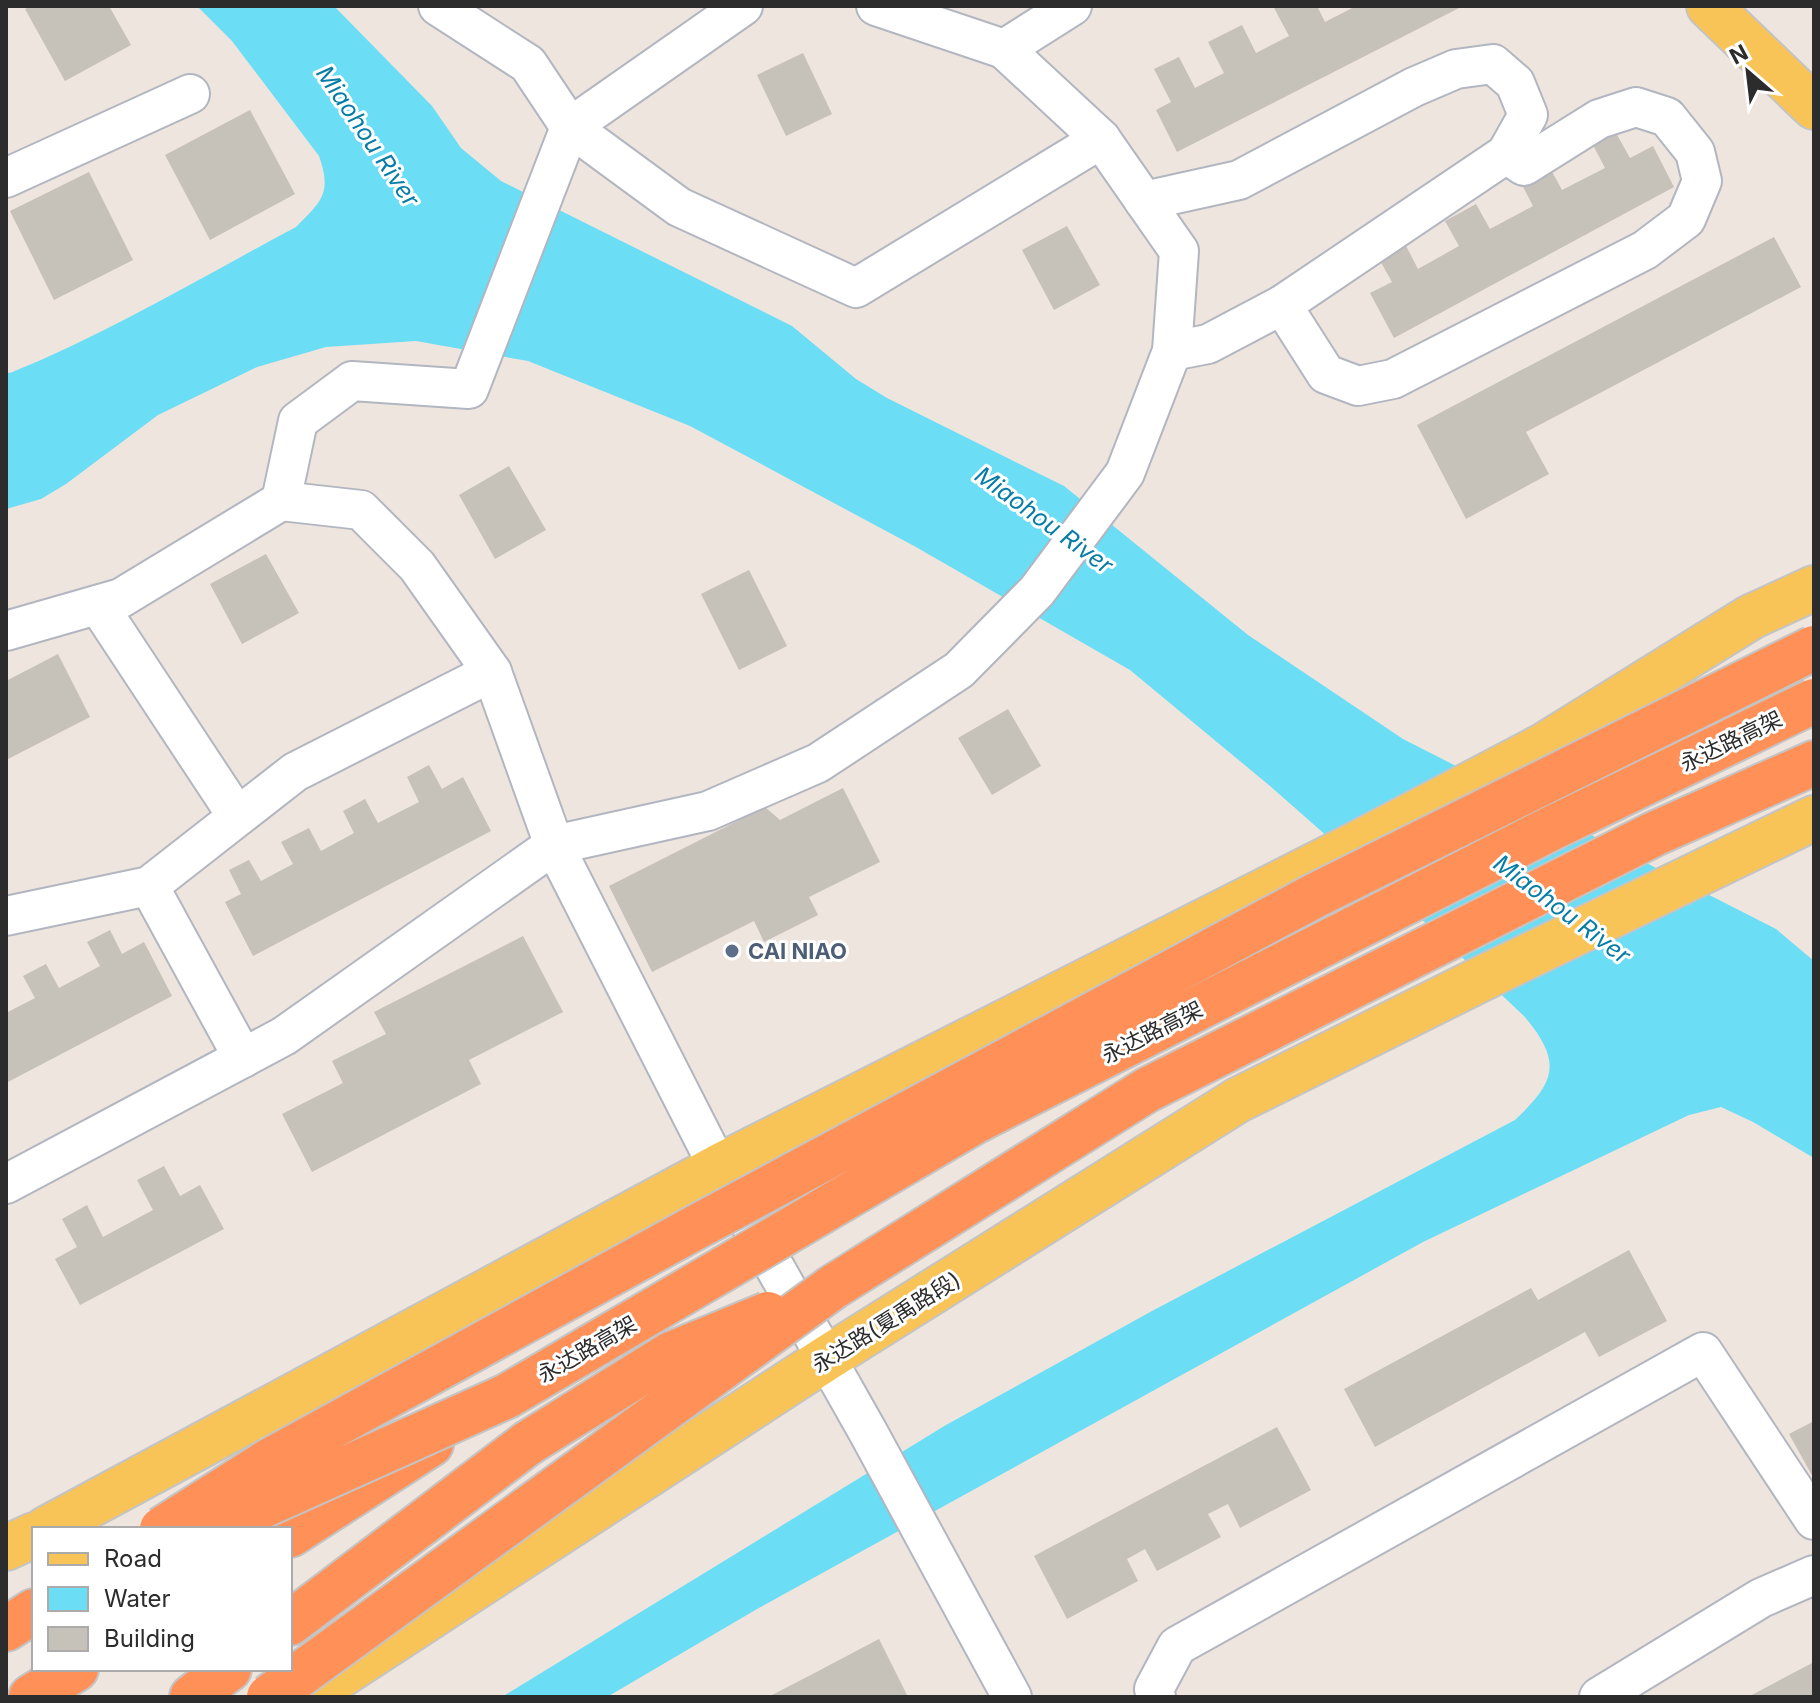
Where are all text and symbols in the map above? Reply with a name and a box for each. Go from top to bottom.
north arrow [1708,32,1788,112]
text: N [1725,39,1752,70]
water label: Miaohou River [310,60,426,213]
water label: Miaohou River [969,460,1119,580]
street label: 永达路高架 [1676,705,1786,777]
water label: Miaohou River [1488,848,1637,970]
place label: CAI NIAO [748,938,847,964]
marker: CAI NIAO [723,942,741,960]
street label: 永达路高架 [1097,995,1207,1069]
street label: 永达路(夏禹路段) [807,1266,965,1378]
street label: 永达路高架 [533,1310,641,1388]
legend [32,1527,292,1671]
text: Road [104,1544,162,1573]
text: Water [104,1584,171,1613]
text: Building [104,1624,195,1653]

